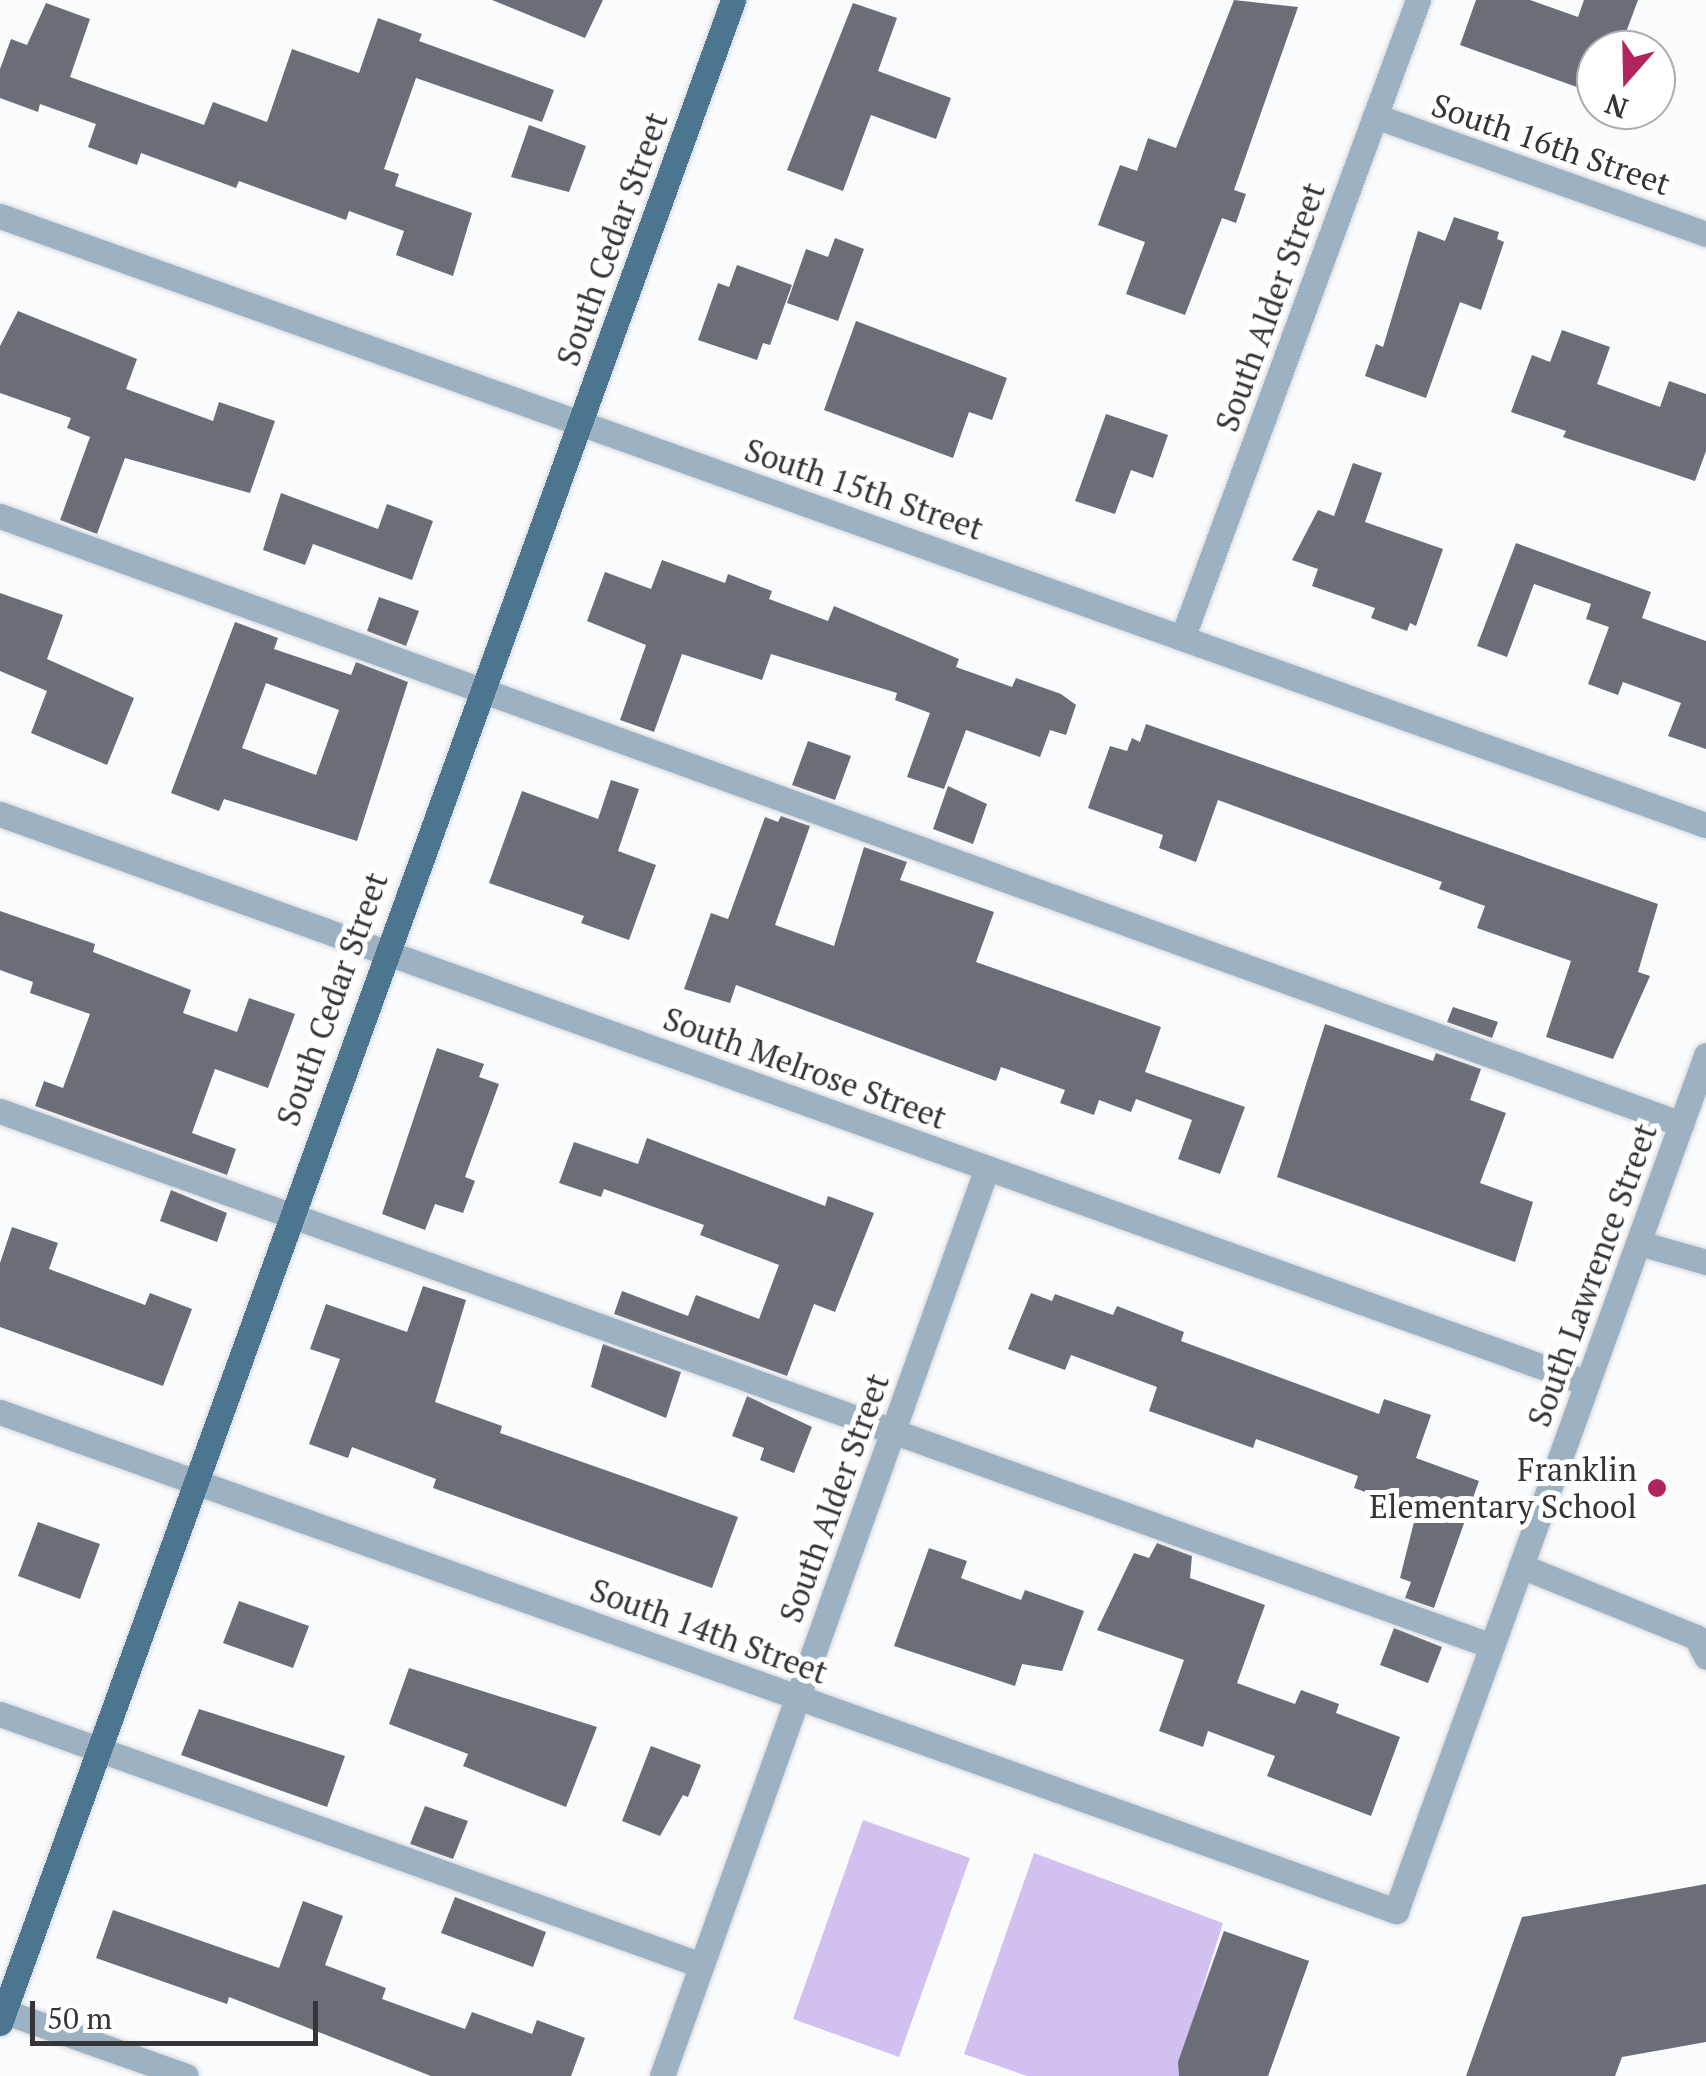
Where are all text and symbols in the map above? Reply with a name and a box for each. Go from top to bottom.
north arrow [1576,30,1676,130]
street label: South 16th Street [1427,85,1675,203]
text: N [1600,86,1633,128]
street label: South Cedar Street [548,107,676,371]
street label: South Alder Street [1207,177,1333,437]
street label: South 15th Street [740,430,988,548]
street label: South Cedar Street [268,867,396,1131]
street label: South Melrose Street [658,999,952,1137]
street label: South Lawrence Street [1519,1118,1665,1432]
street label: South Alder Street [771,1368,897,1628]
place label: Franklin Elementary School [1369,1451,1637,1526]
marker: Franklin Elementary School [1646,1477,1668,1499]
street label: South 14th Street [585,1570,833,1692]
scale bar [35,1981,322,2043]
text: 50 m [47,1998,112,2038]

